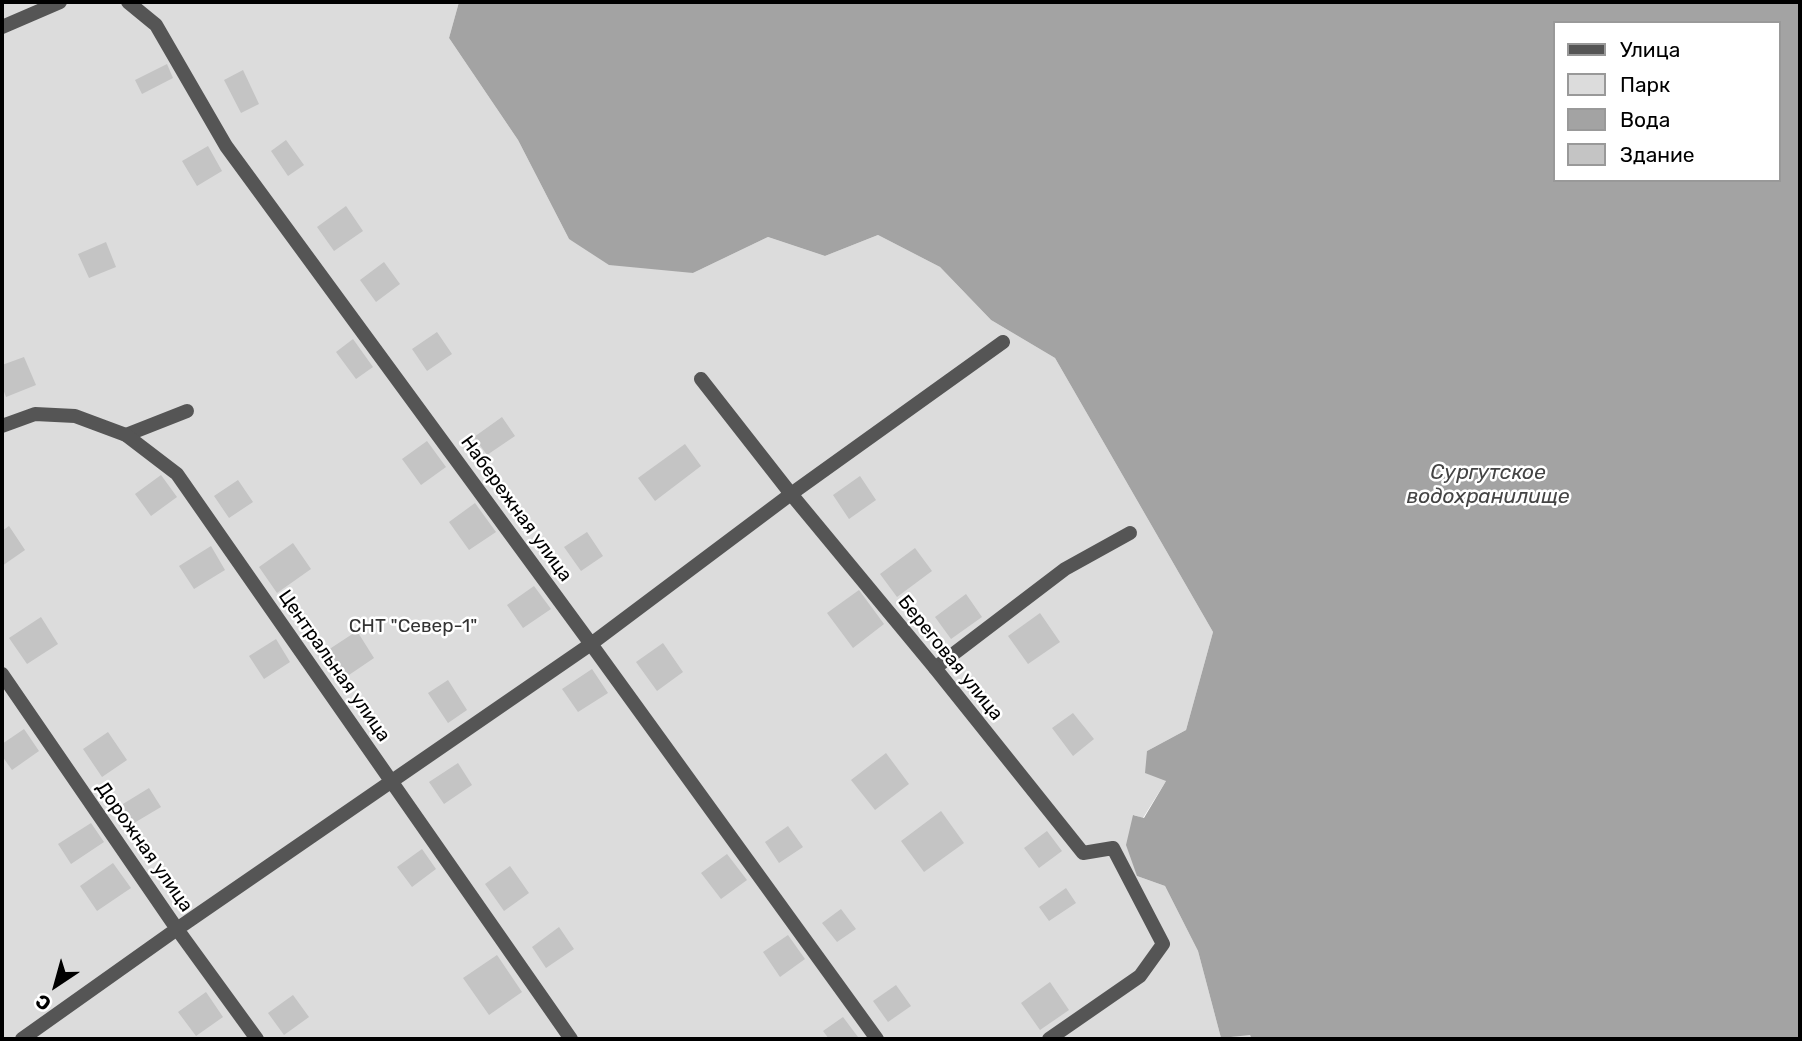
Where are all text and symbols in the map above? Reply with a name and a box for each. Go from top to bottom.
legend [1554,21,1781,182]
text: Улица [1620,37,1680,62]
text: Парк [1620,72,1670,97]
text: Вода [1620,107,1670,132]
text: Здание [1620,142,1695,167]
street label: Набережная улица [455,432,577,586]
water label: Сургутское водохранилище [1406,460,1570,510]
street label: Центральная улица [273,586,395,746]
street label: Береговая улица [893,591,1007,725]
park label: СНТ "Север-1" [349,616,477,638]
street label: Дорожная улица [91,778,197,916]
north arrow [21,950,91,1020]
text: С [31,989,56,1016]

